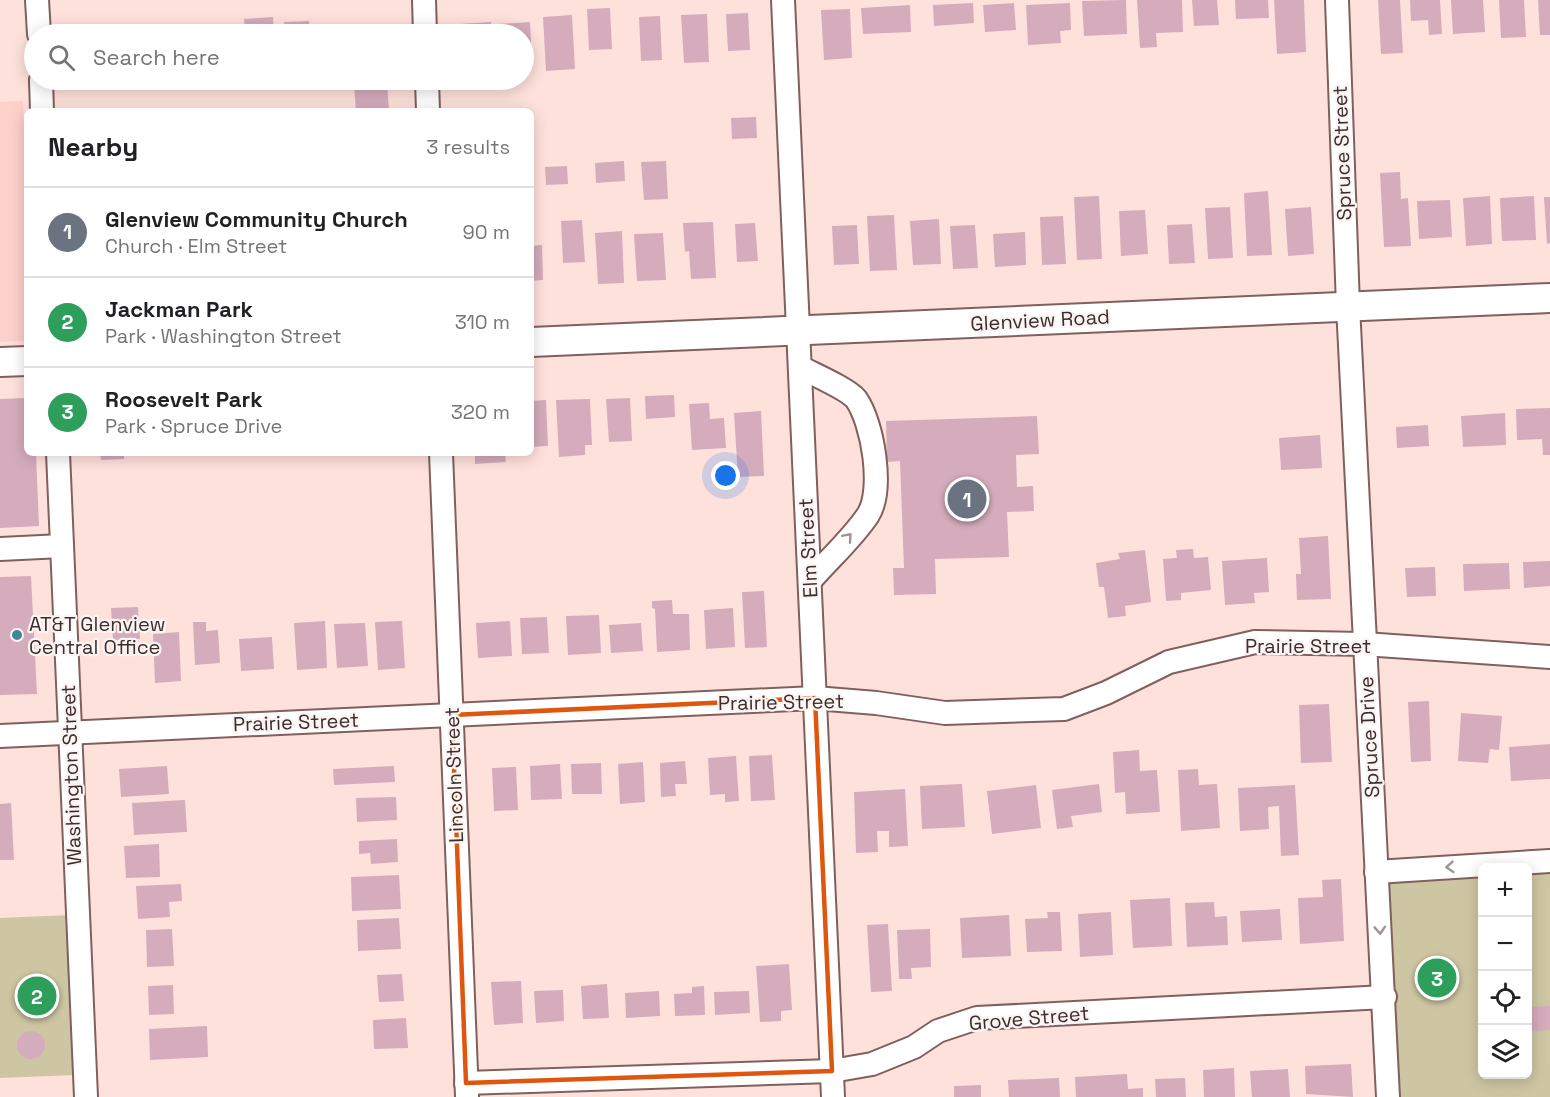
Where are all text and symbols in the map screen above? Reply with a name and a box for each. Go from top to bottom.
search box [24,24,534,90]
icon: search [45,41,78,74]
text: Search here [93,43,220,71]
street label: Spruce Street [1327,85,1357,221]
text: Nearby [48,130,138,164]
text: 3 results [426,134,510,160]
text: Glenview Community Church [105,205,408,233]
text: 1 [63,219,72,245]
text: 90 m [463,219,510,245]
text: Church · Elm Street [105,233,287,259]
text: Jackman Park [105,295,253,323]
street label: Glenview Road [970,303,1110,337]
text: 2 [62,309,73,335]
text: 310 m [455,309,510,335]
text: Park · Washington Street [105,323,342,349]
text: Roosevelt Park [105,385,263,413]
text: 3 [61,399,74,425]
text: 320 m [451,399,510,425]
text: Park · Spruce Drive [105,413,282,439]
your location [711,461,740,490]
pin: 1 [948,476,986,522]
street label: Elm Street [792,498,824,598]
one-way arrow [841,533,852,544]
place label: AT&T Glenview Central Office [29,611,166,660]
marker: AT&T Glenview Central Office [10,628,24,642]
street label: Prairie Street [1245,633,1371,659]
street label: Spruce Drive [1353,676,1385,798]
street label: Washington Street [55,684,87,866]
street label: Prairie Street [718,688,844,716]
street label: Prairie Street [233,707,359,737]
street label: Lincoln Street [439,707,469,843]
one-way arrow [1445,860,1454,873]
map controls [1478,863,1532,1079]
button: + [1478,863,1532,917]
button: − [1478,917,1532,971]
one-way arrow [1373,926,1386,935]
pin: 3 [1418,956,1456,1000]
button: locate [1478,971,1532,1025]
pin: 2 [18,974,57,1018]
street label: Grove Street [968,1000,1090,1036]
button: layers [1478,1025,1532,1079]

